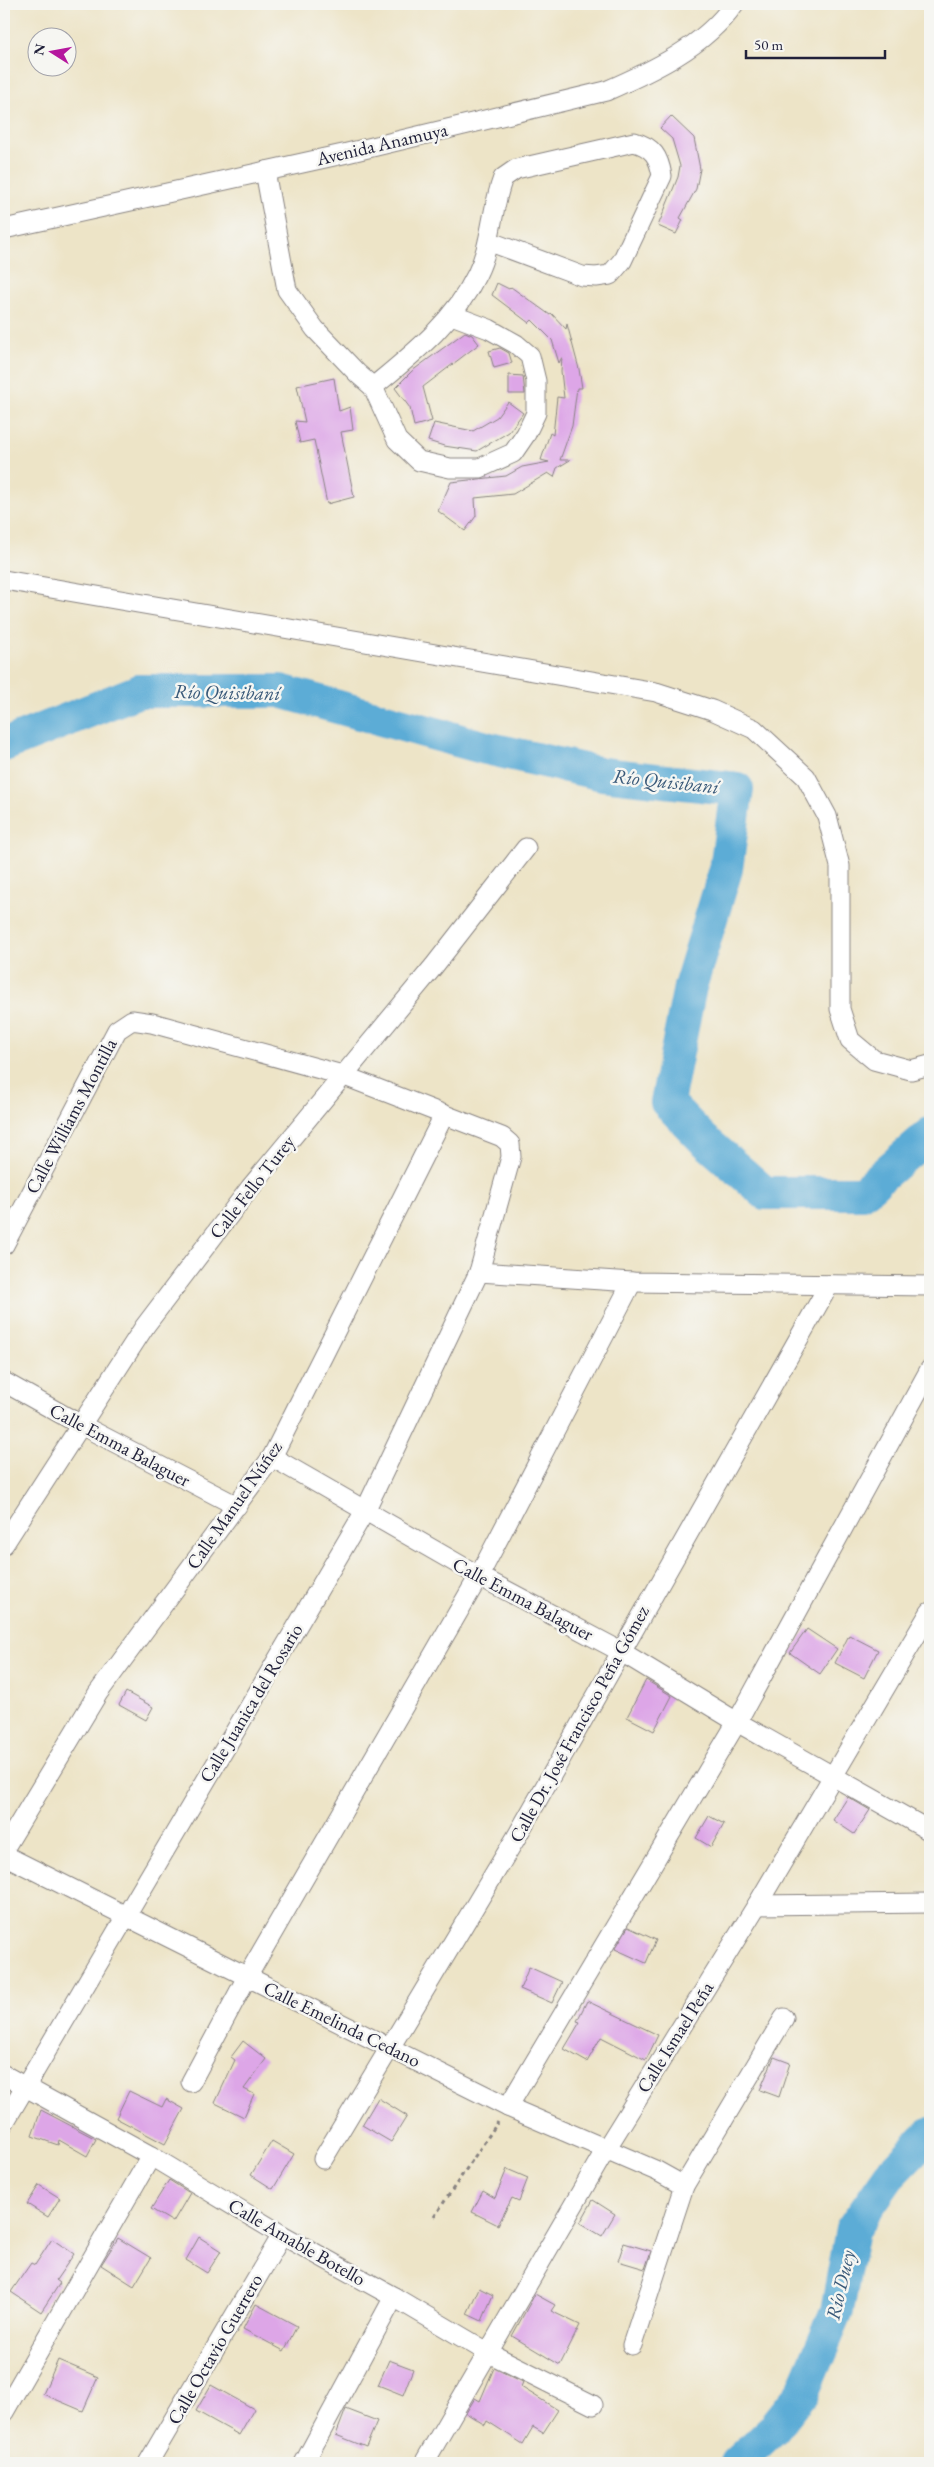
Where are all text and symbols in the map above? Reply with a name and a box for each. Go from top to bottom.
north arrow [28,28,78,78]
scale bar [746,28,885,60]
text: 50 m [754,35,783,54]
text: N [29,42,49,57]
street label: Avenida Anamuya [313,117,450,171]
water label: Río Quisibaní [174,678,283,706]
water label: Río Quisibaní [612,763,722,800]
street label: Calle Williams Montilla [19,1034,123,1198]
street label: Calle Fello Turey [204,1129,301,1244]
street label: Calle Emma Balaguer [45,1397,195,1493]
street label: Calle Manuel Núñez [180,1435,288,1574]
street label: Calle Emma Balaguer [448,1551,598,1647]
street label: Calle Dr. José Francisco Peña Gómez [503,1600,655,1847]
street label: Calle Juanica del Rosario [194,1619,308,1787]
street label: Calle Emelinda Cedano [259,1975,425,2073]
street label: Calle Ismael Peña [631,1976,719,2097]
street label: Calle Amable Botello [224,2193,370,2291]
water label: Río Duey [819,2248,861,2322]
street label: Calle Octavio Guerrero [162,2269,268,2429]

